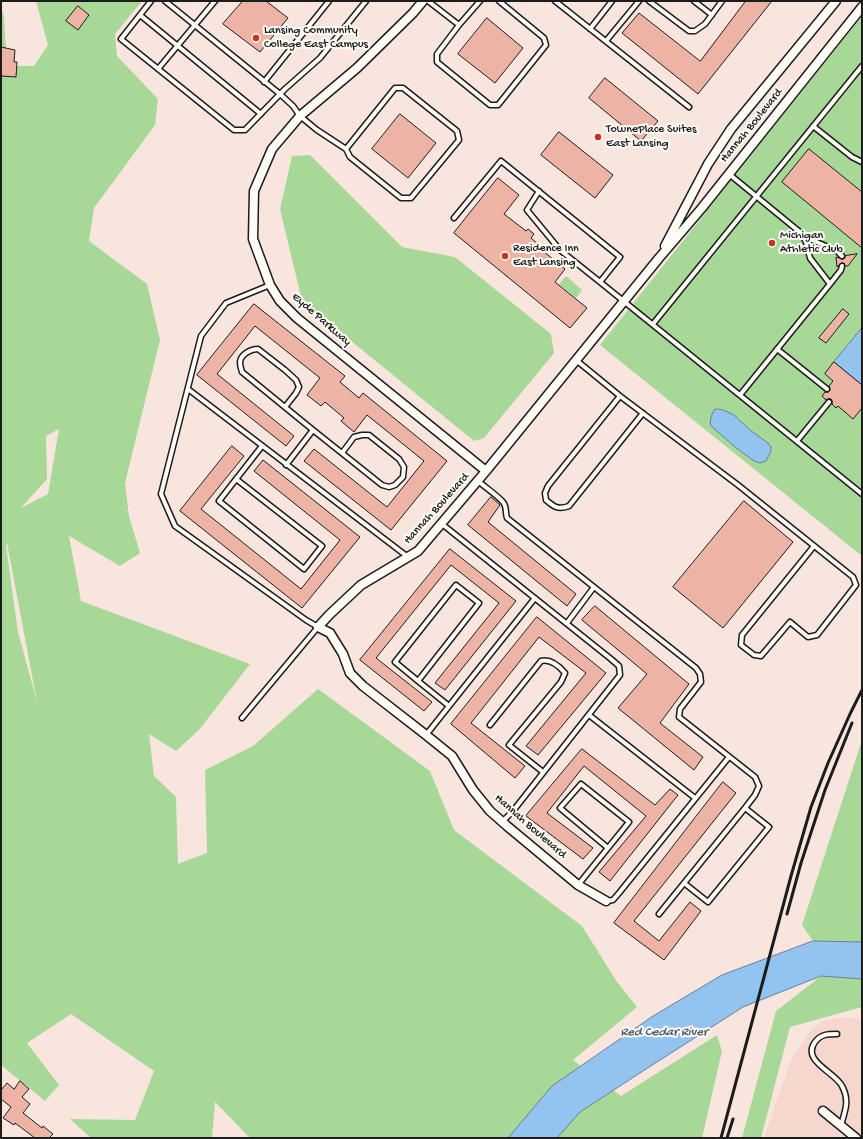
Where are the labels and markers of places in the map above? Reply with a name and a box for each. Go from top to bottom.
place label: Lansing Community College East Campus [264,24,368,52]
marker: Lansing Community College East Campus [251,33,261,43]
place label: TownePlace Suites East Lansing [606,123,696,151]
marker: TownePlace Suites East Lansing [593,132,603,142]
place label: Michigan Athletic Club [780,229,843,257]
marker: Michigan Athletic Club [767,238,777,248]
place label: Residence Inn East Lansing [513,242,579,270]
marker: Residence Inn East Lansing [500,251,510,261]

